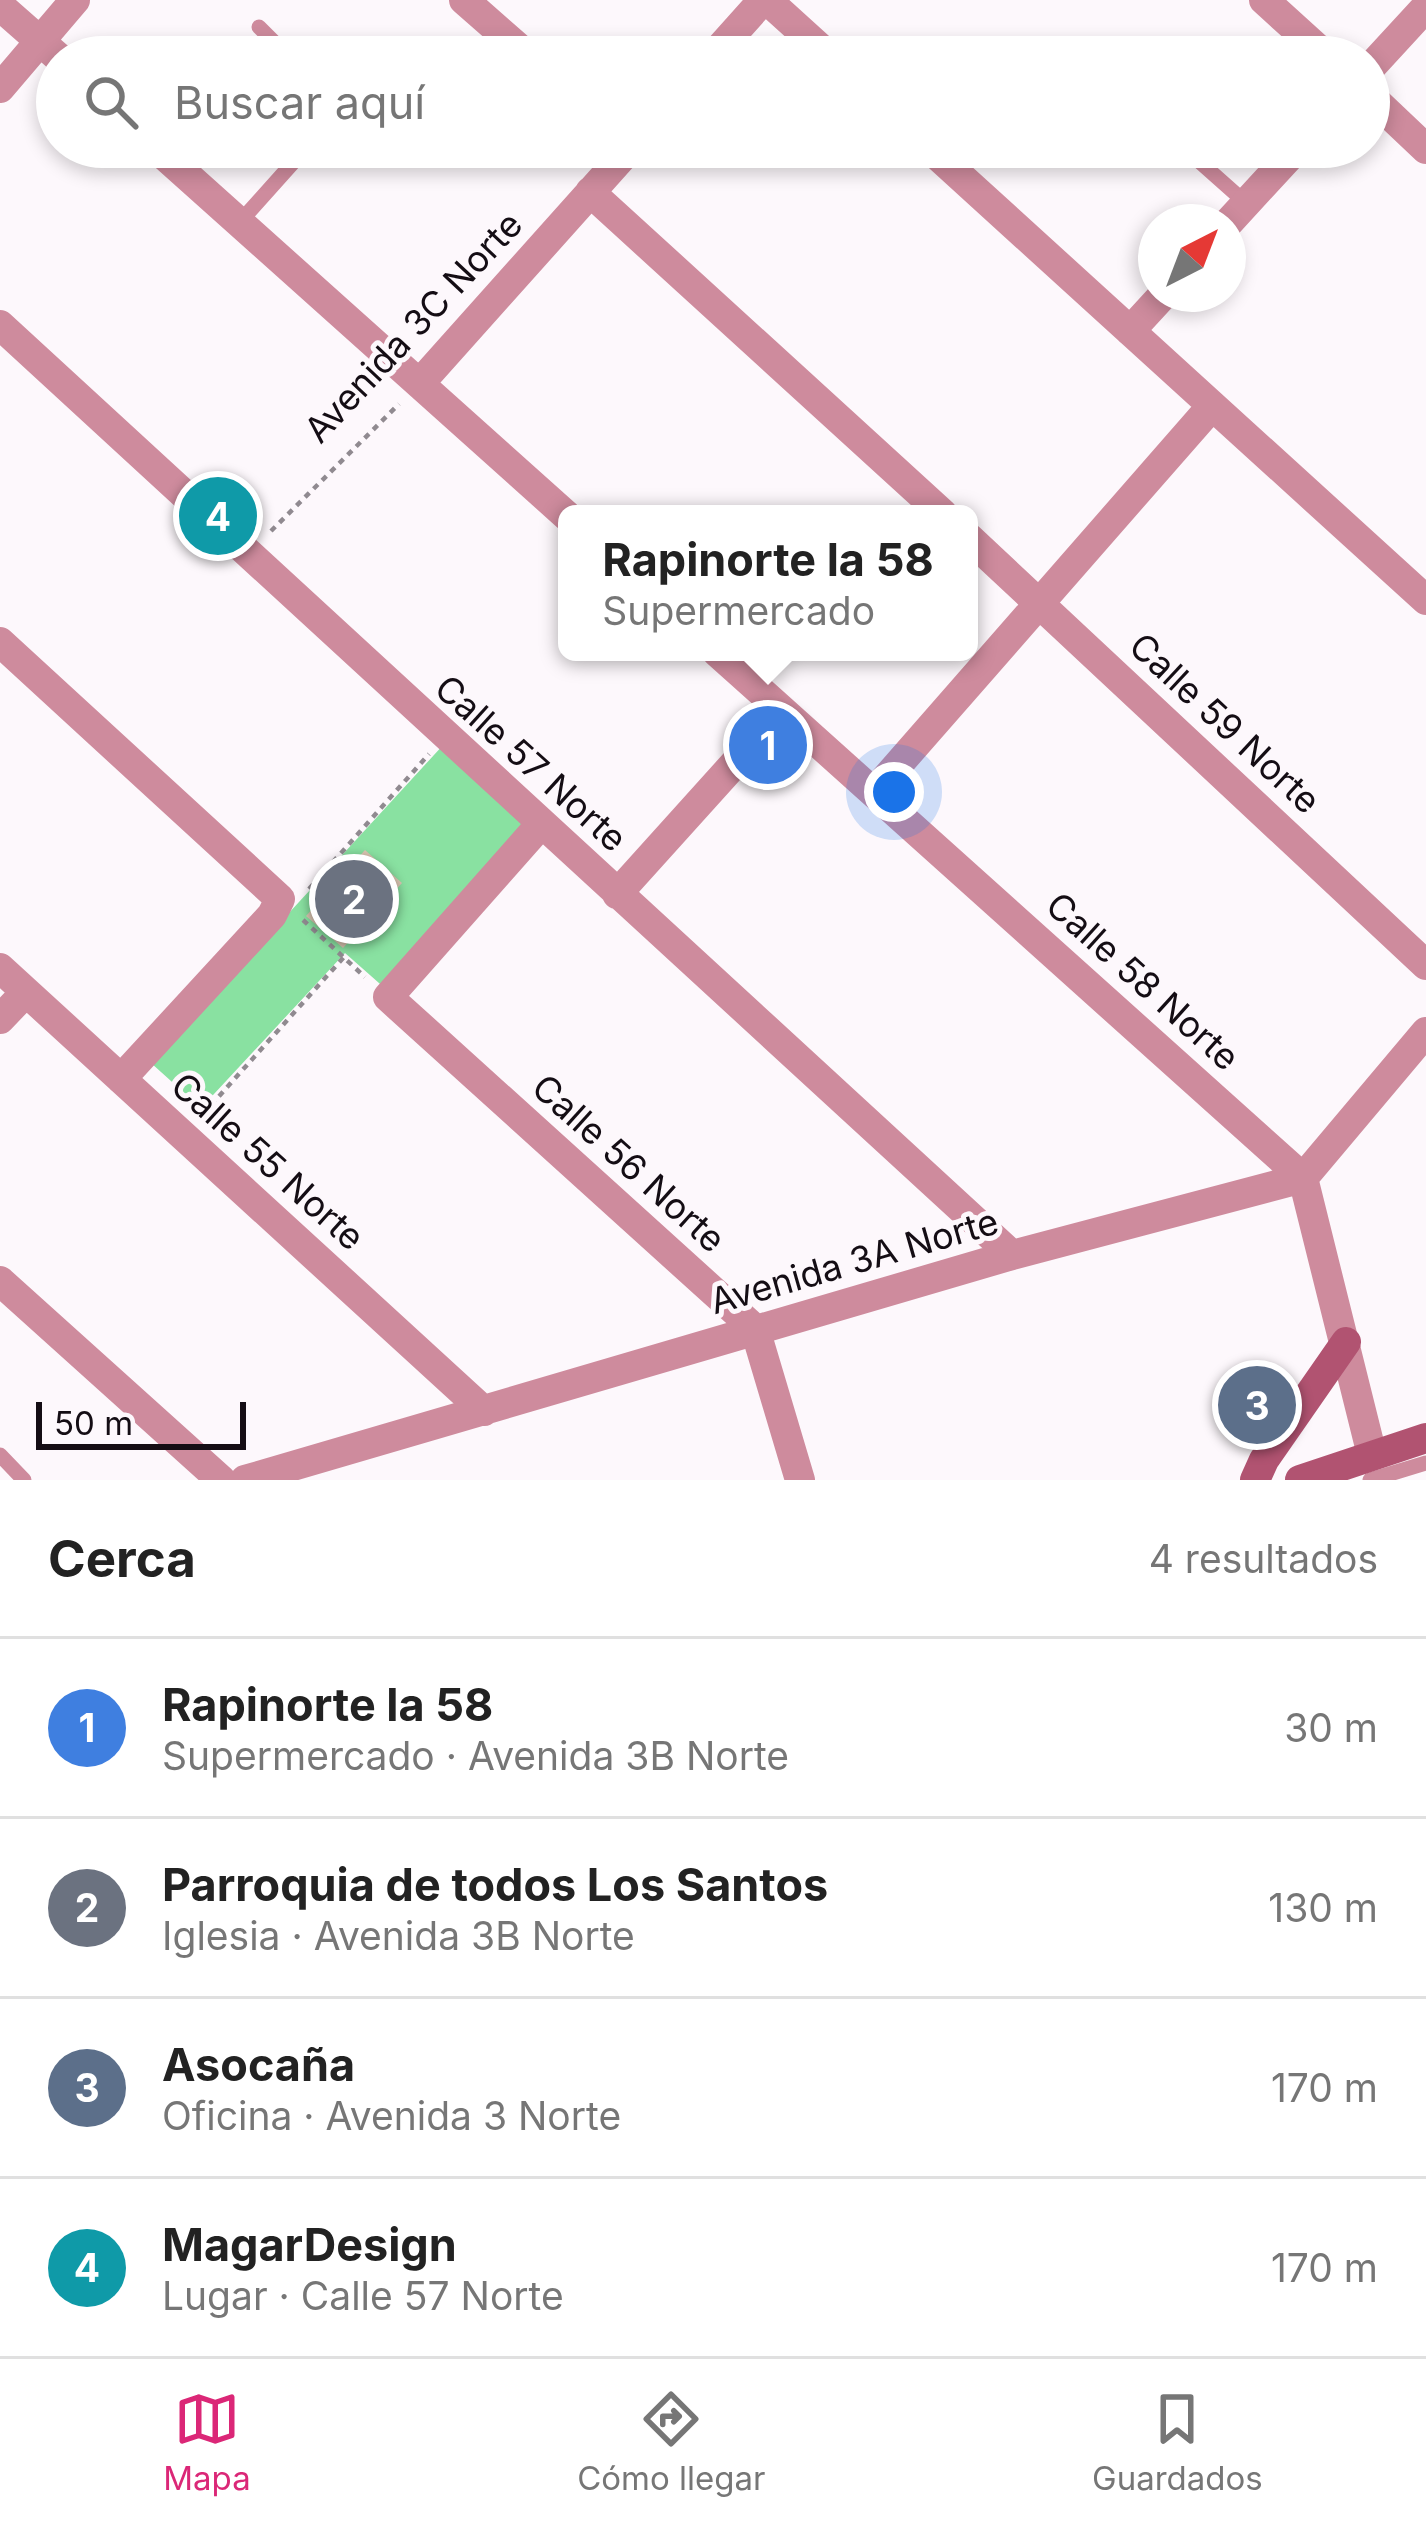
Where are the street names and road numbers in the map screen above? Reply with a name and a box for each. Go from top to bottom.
street label: Avenida 3C Norte [295,203,531,451]
street label: Calle 59 Norte [1121,623,1329,823]
street label: Calle 57 Norte [426,665,636,861]
street label: Calle 58 Norte [1037,883,1249,1079]
street label: Calle 55 Norte [163,1063,373,1259]
street label: Calle 56 Norte [523,1065,735,1261]
street label: Avenida 3A Norte [705,1199,1003,1323]

